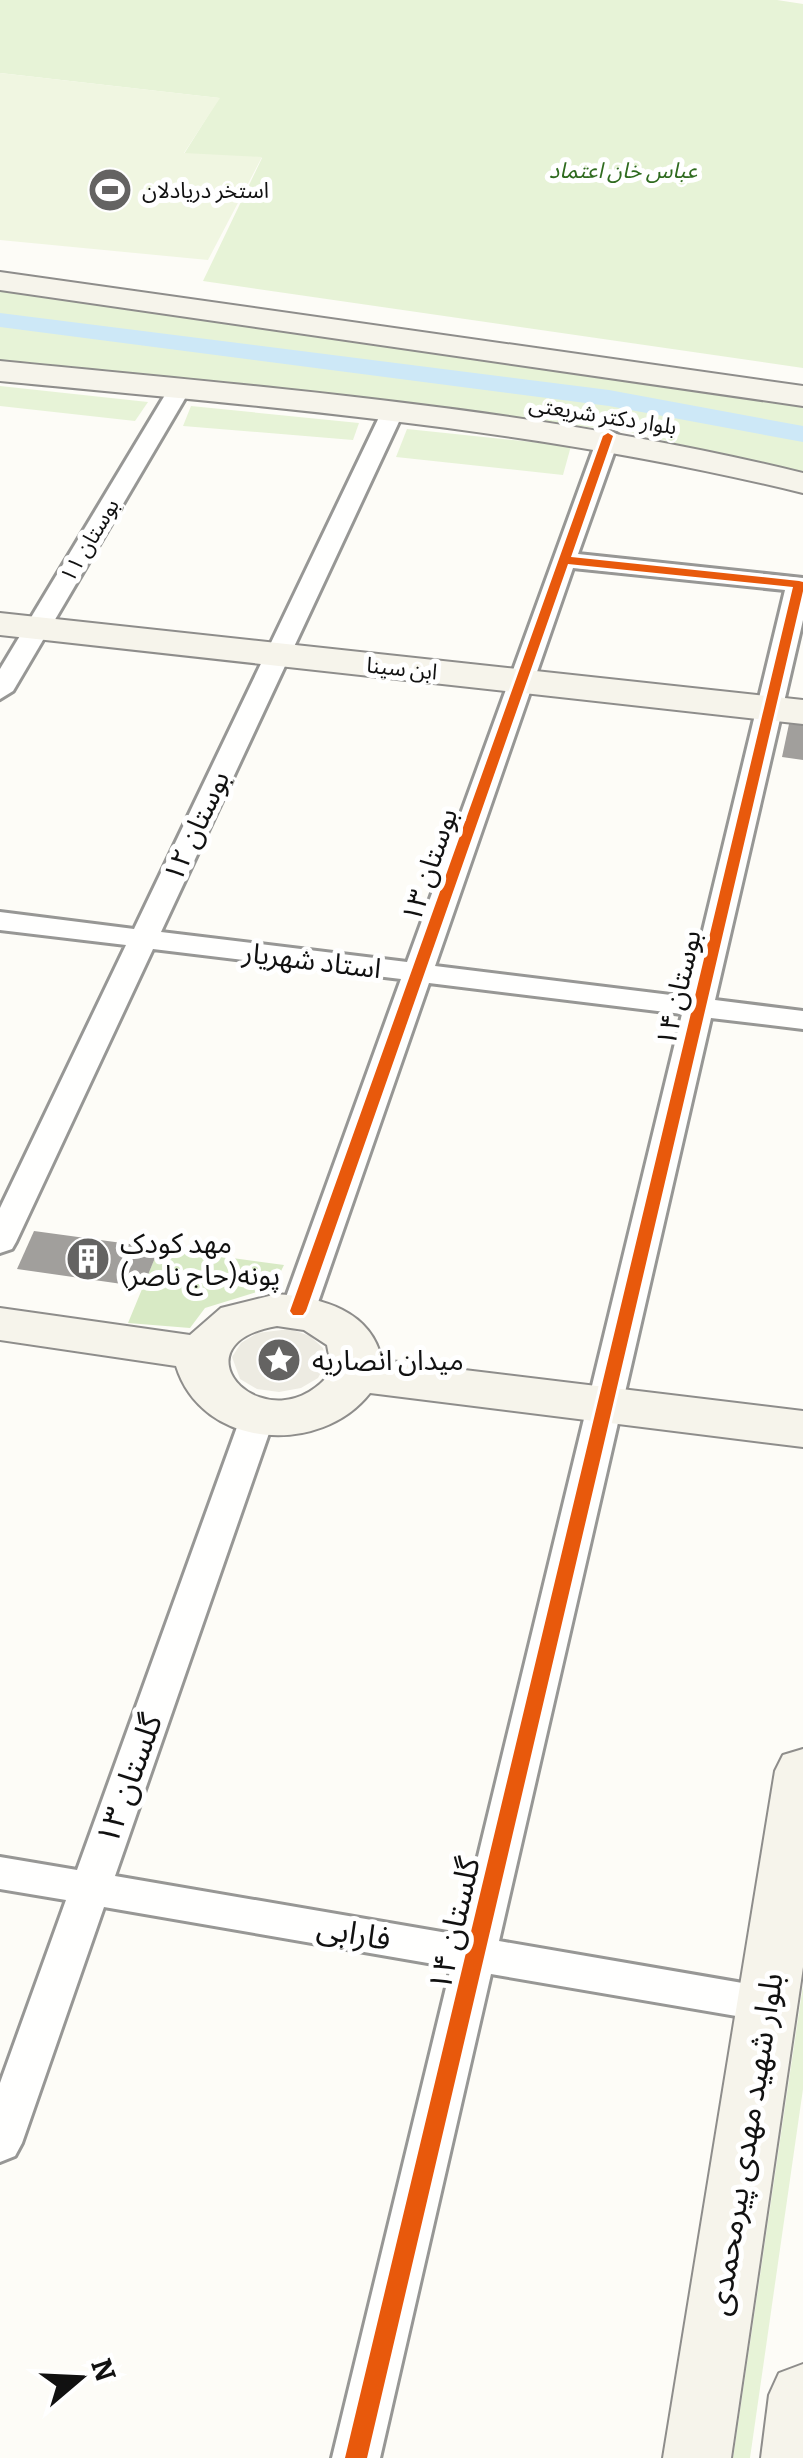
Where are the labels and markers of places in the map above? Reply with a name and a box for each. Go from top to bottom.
sports icon: استخر دریادلان [87,167,133,213]
place label: استخر دریادلان [142,177,269,204]
place label: مهد کودک پونه(حاج ناصر) [120,1227,280,1296]
building icon: مهد کودک پونه(حاج ناصر) [65,1236,111,1282]
place icon: میدان انصاریه [256,1337,302,1383]
place label: میدان انصاریه [312,1344,464,1377]

